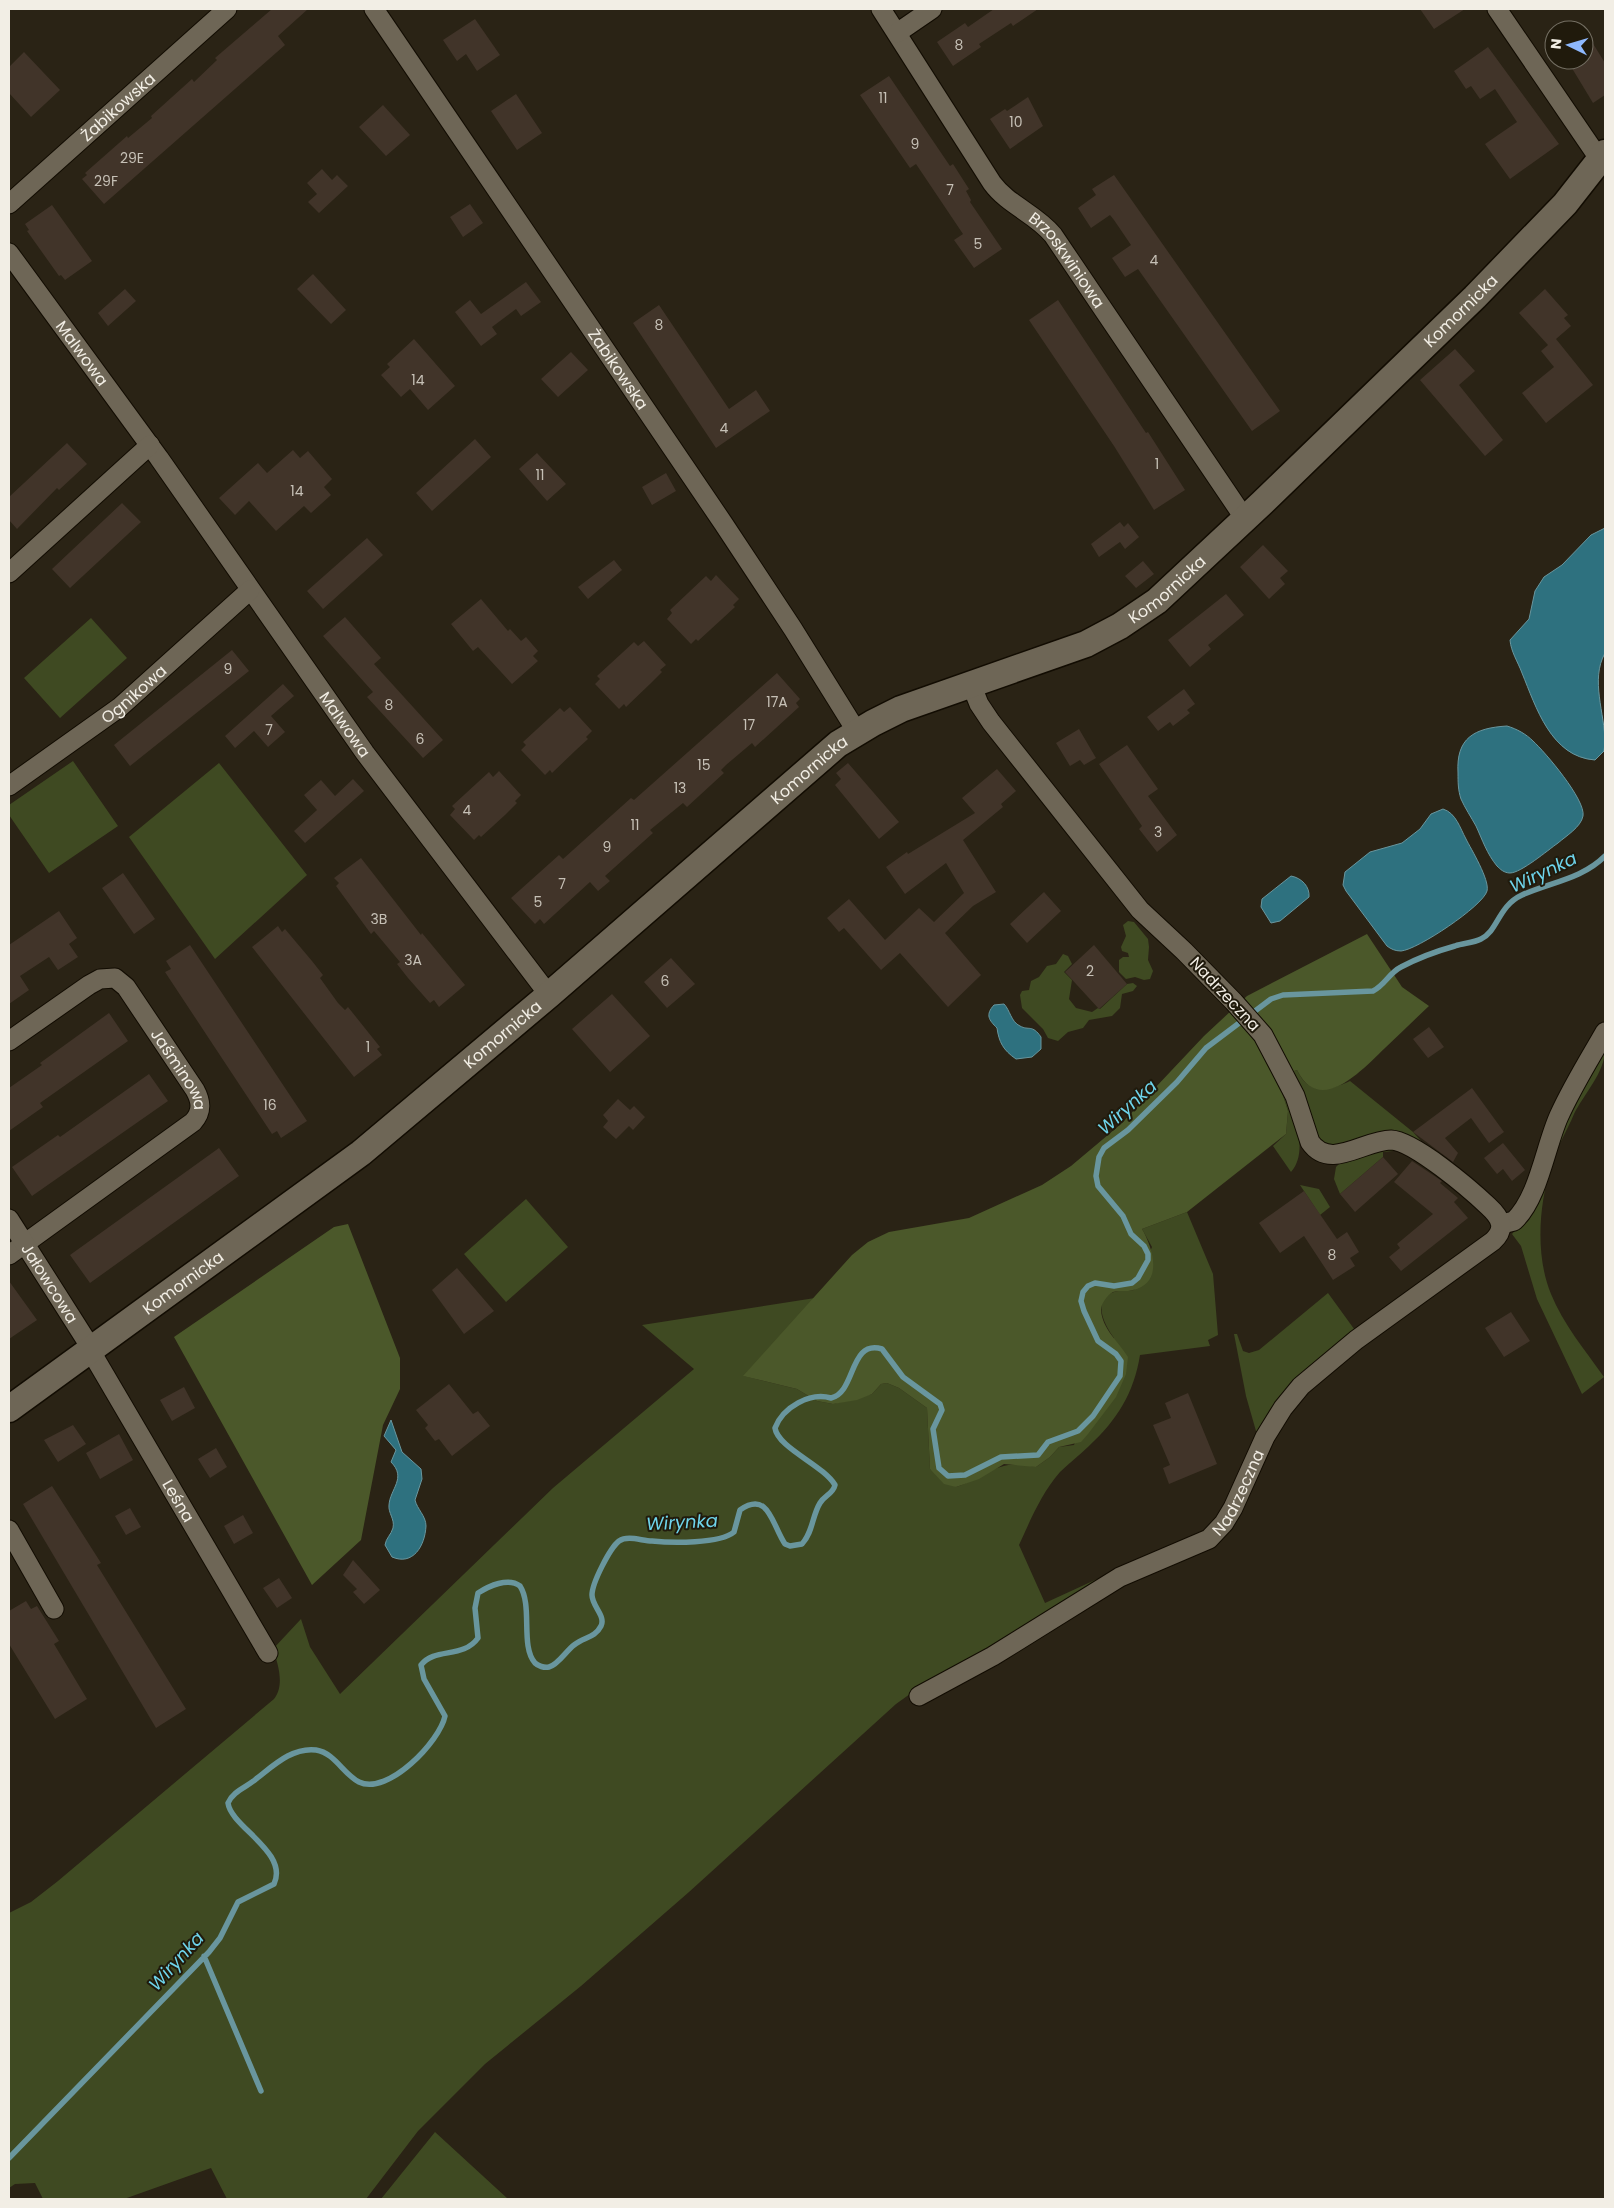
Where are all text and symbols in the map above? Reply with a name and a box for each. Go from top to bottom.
north arrow [1544,20,1594,70]
house number: 8 [955,35,964,55]
text: N [1546,38,1566,50]
street label: Żabikowska [75,67,160,146]
house number: 11 [879,88,887,108]
house number: 10 [1009,112,1023,132]
house number: 9 [911,134,919,154]
house number: 29E [120,148,144,168]
house number: 29F [94,171,118,191]
house number: 7 [946,180,954,200]
street label: Brzoskwiniowa [1024,206,1111,313]
house number: 5 [974,234,982,254]
house number: 4 [1150,250,1159,270]
street label: Komornicka [1418,269,1503,352]
house number: 8 [655,315,664,335]
street label: Malwowa [51,316,114,390]
street label: Żabikowska [583,324,654,414]
house number: 14 [411,370,425,390]
house number: 4 [720,418,729,438]
house number: 1 [1155,454,1159,474]
house number: 11 [536,465,544,485]
house number: 14 [290,481,304,501]
street label: Komornicka [1123,550,1211,629]
street label: Ognikowa [96,659,171,729]
house number: 9 [224,659,232,679]
street label: Malwowa [314,687,376,762]
house number: 17A [766,692,788,712]
house number: 8 [385,695,394,715]
house number: 17 [743,715,755,735]
house number: 7 [265,720,273,740]
house number: 6 [416,729,425,749]
street label: Komornicka [765,729,852,809]
house number: 15 [697,755,711,775]
house number: 13 [674,778,686,798]
house number: 4 [463,800,472,820]
house number: 11 [631,815,639,835]
house number: 3 [1154,822,1162,842]
house number: 9 [603,837,611,857]
water label: Wirynka [1505,845,1581,899]
house number: 7 [558,874,566,894]
house number: 5 [534,892,542,912]
house number: 3B [371,909,387,929]
house number: 3A [404,950,422,970]
street label: Nadrzeczna [1184,952,1266,1036]
house number: 2 [1086,961,1094,981]
house number: 6 [661,971,670,991]
street label: Komornicka [458,995,546,1074]
street label: Jaśminowa [146,1024,212,1111]
house number: 1 [366,1037,370,1057]
water label: Wirynka [1092,1074,1162,1140]
house number: 16 [263,1095,277,1115]
street label: Jałowcowa [16,1239,84,1328]
street label: Komornicka [137,1245,228,1320]
house number: 8 [1328,1245,1337,1265]
street label: Nadrzeczna [1206,1446,1269,1541]
street label: Leśna [157,1475,200,1526]
water label: Wirynka [645,1508,719,1536]
water label: Wirynka [143,1926,209,1996]

